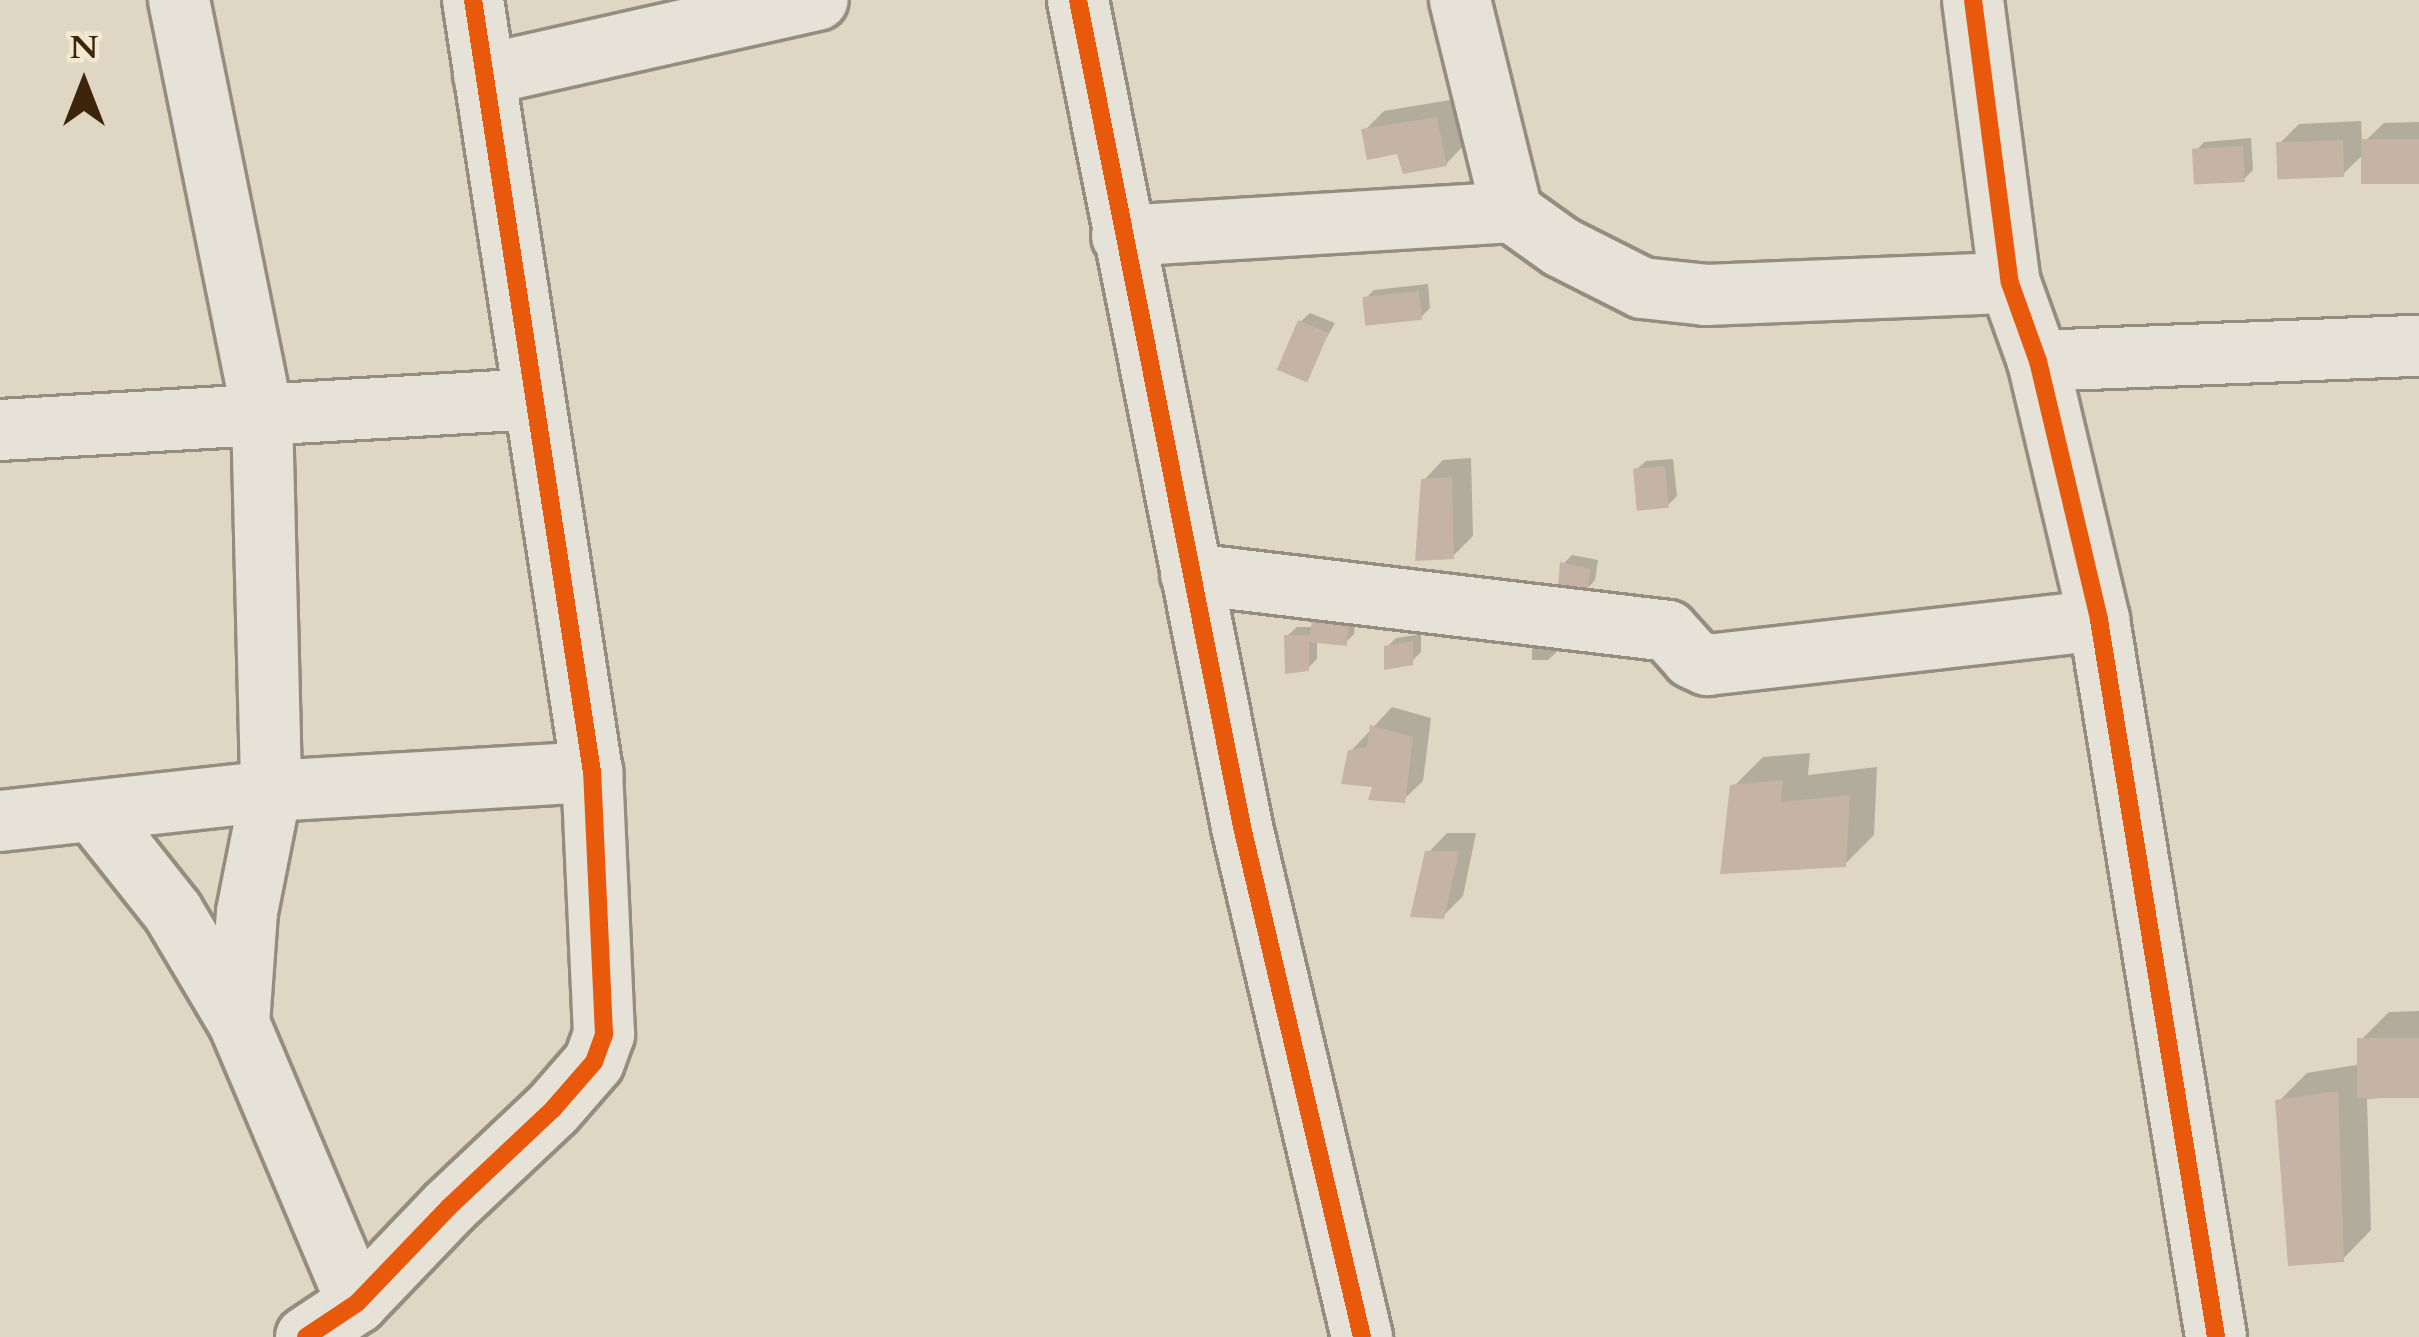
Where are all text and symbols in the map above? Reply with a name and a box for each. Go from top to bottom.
north arrow [24,24,144,144]
text: N [70,25,98,70]

